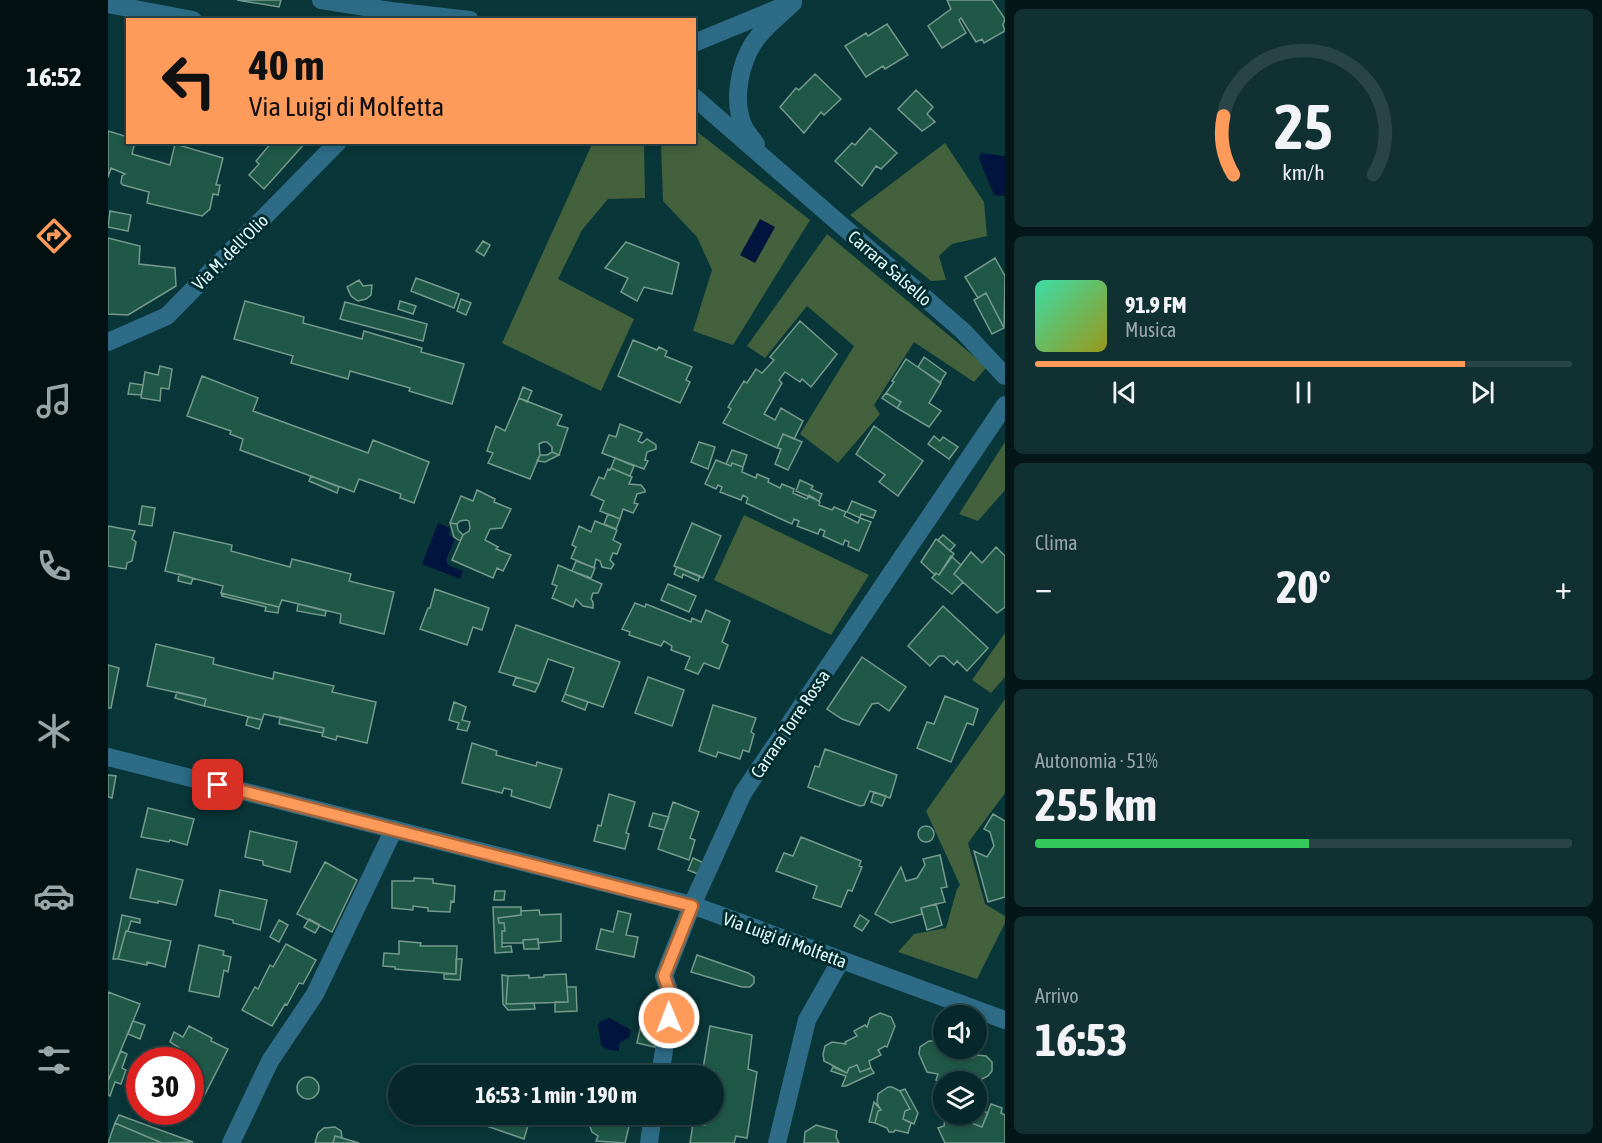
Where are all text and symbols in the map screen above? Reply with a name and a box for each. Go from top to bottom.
text: 40 m [249,41,324,89]
icon: left [150,42,228,120]
text: 16:52 [26,61,82,92]
text: Via Luigi di Molfetta [249,91,444,122]
text: 25 [1274,91,1333,162]
text: km/h [1282,160,1325,185]
street label: Via M. dell'Olio [188,210,272,294]
icon: directions [33,215,75,257]
street label: Carrara Salsello [844,226,936,310]
text: 91.9 FM [1125,292,1187,318]
text: Musica [1125,318,1176,341]
icon: previous [1108,376,1141,409]
icon: pause [1287,376,1320,409]
icon: next [1466,376,1499,409]
icon: music [33,380,75,422]
text: Clima [1035,531,1078,554]
icon: phone [33,545,75,587]
text: 20° [1276,561,1331,613]
text: − [1035,568,1052,606]
text: + [1555,568,1572,606]
street label: Carrara Torre Rossa [746,666,834,782]
icon: climate [33,710,75,752]
text: Autonomia · 51% [1035,749,1158,772]
pin [192,759,243,810]
icon: arrive [201,768,234,801]
text: 255 km [1035,779,1157,831]
icon: car [33,875,75,917]
street label: Via Luigi di Molfetta [720,908,850,972]
text: Arrivo [1035,984,1079,1007]
position arrow [637,986,701,1050]
map controls [933,1005,987,1125]
button: sound [933,1005,987,1059]
text: 16:53 [1035,1014,1128,1066]
icon: filters [33,1039,75,1081]
speed limit sign: 30 [126,1047,204,1125]
button: layers [933,1071,987,1125]
text: 16:53 · 1 min · 190 m [475,1082,637,1108]

